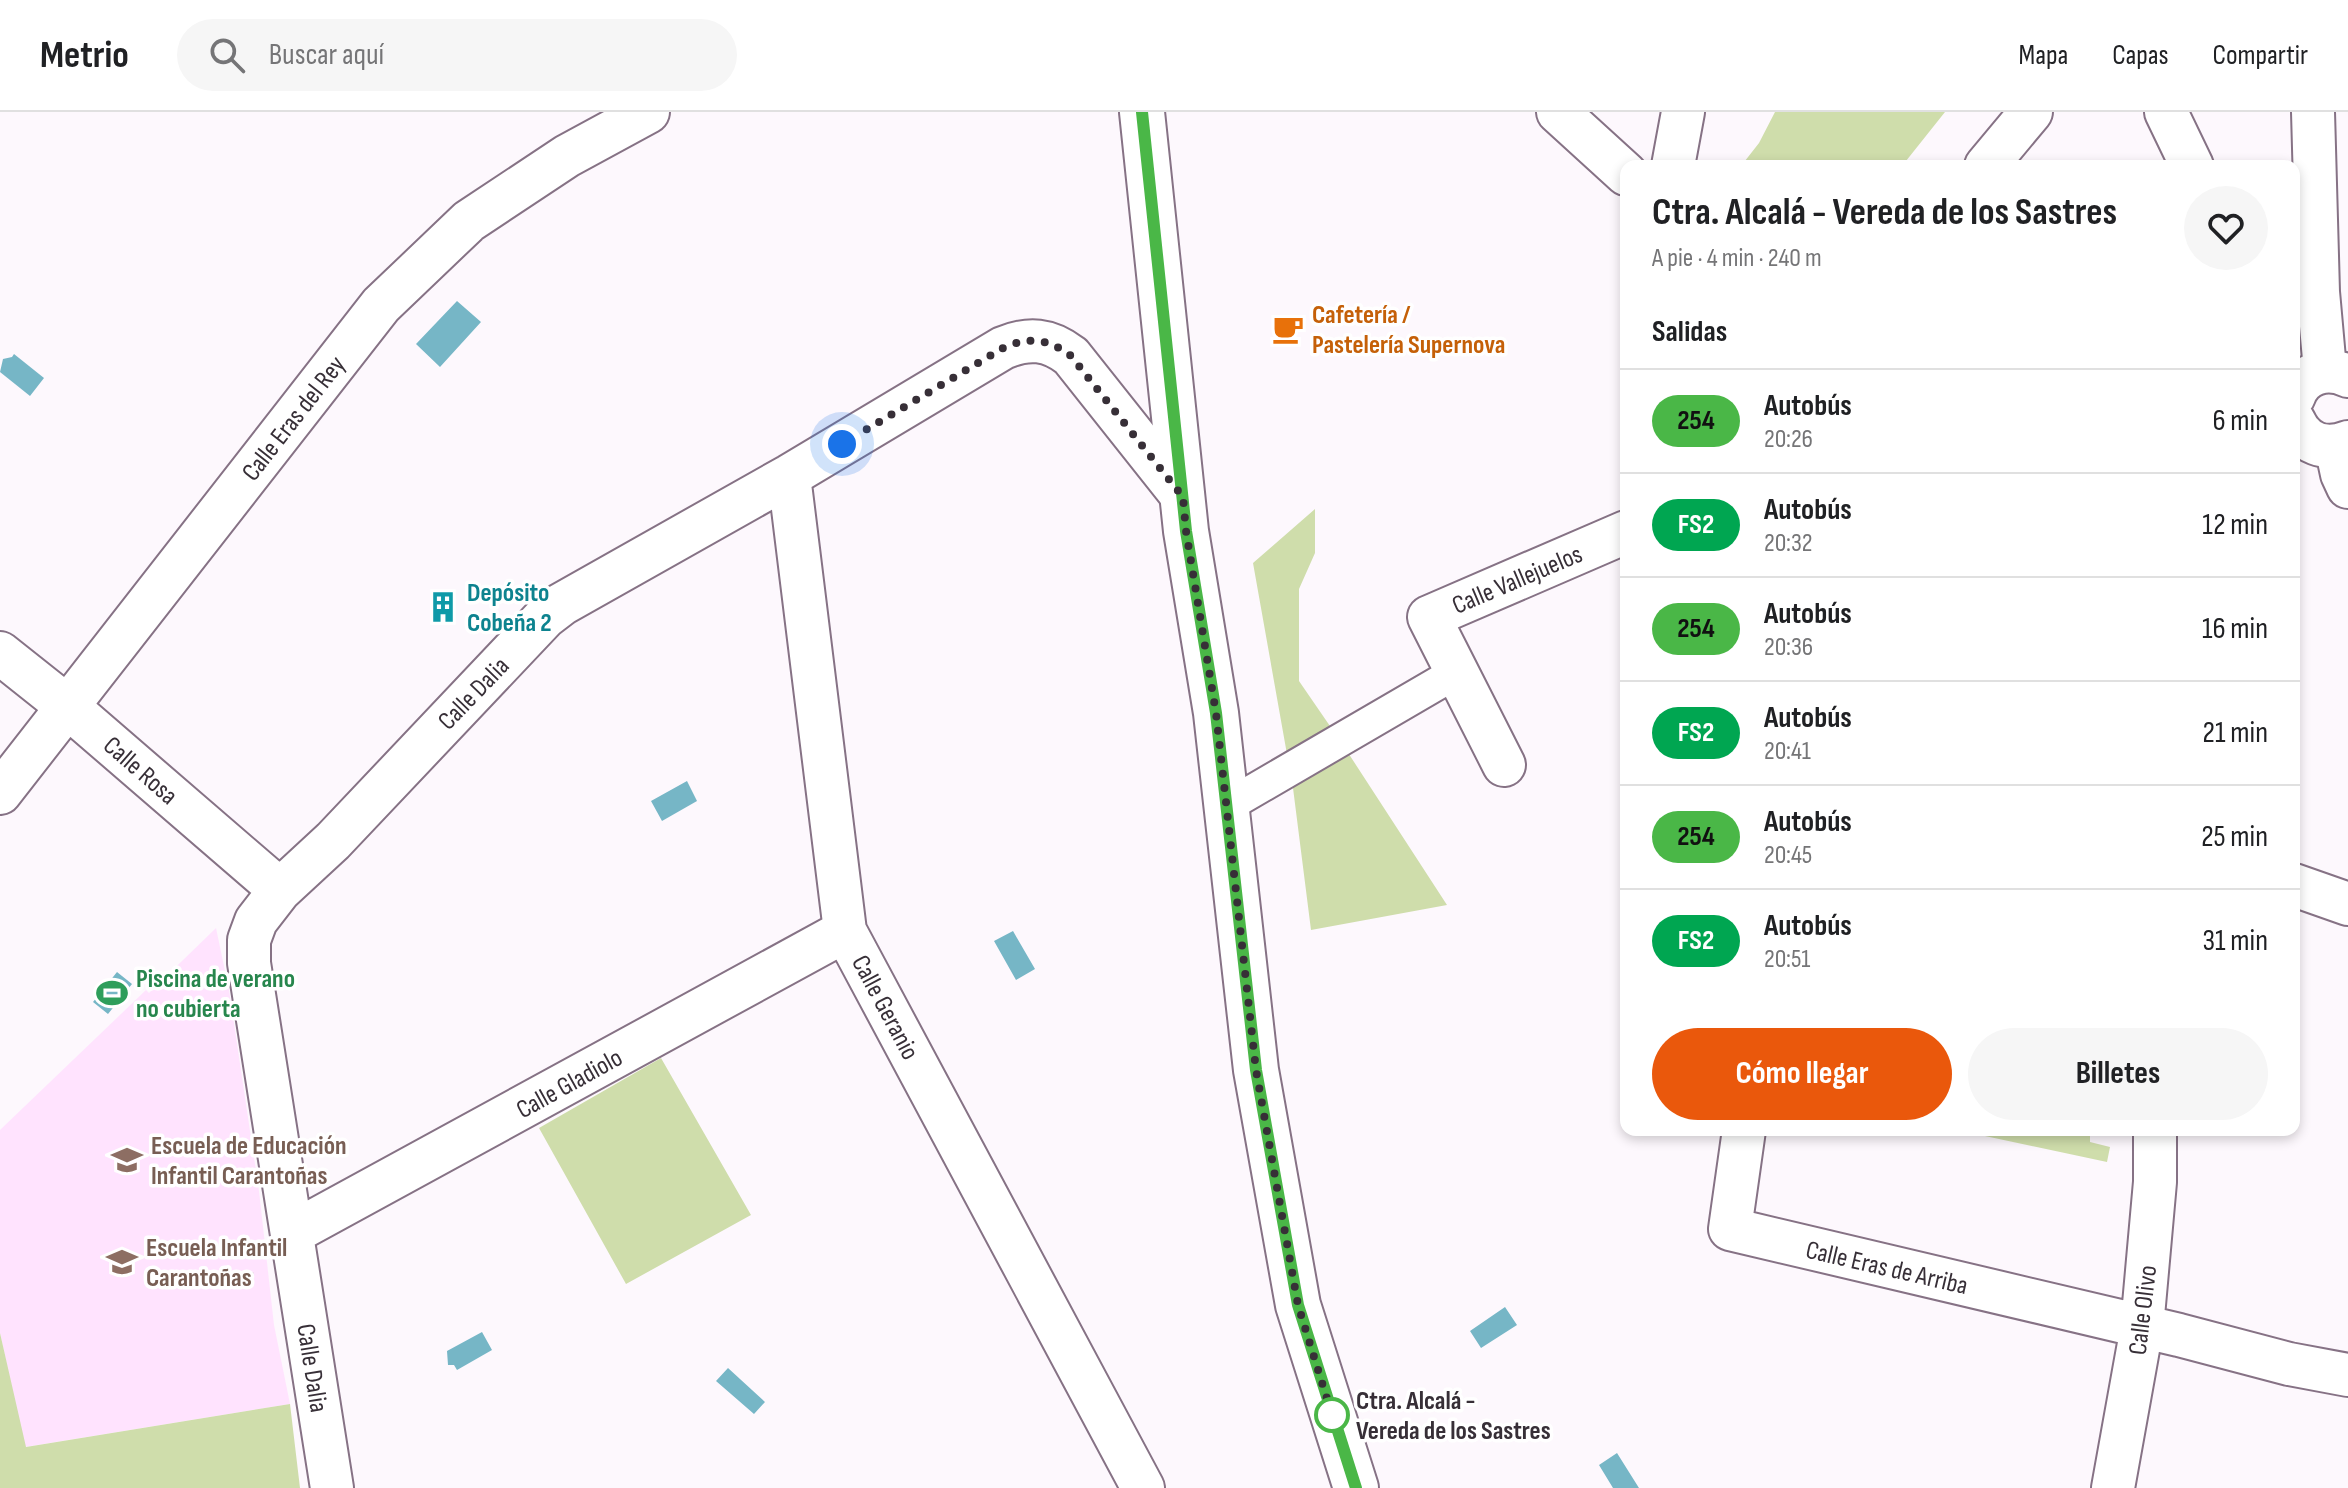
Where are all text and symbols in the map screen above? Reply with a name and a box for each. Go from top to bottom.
search box [177,19,737,91]
text: Metrio [40,33,129,78]
icon: search [205,33,249,77]
text: Buscar aquí [269,37,384,73]
text: Mapa [2019,39,2068,72]
text: Capas [2112,39,2169,72]
text: Compartir [2213,39,2308,72]
button: heart [2184,186,2268,270]
text: Ctra. Alcalá - Vereda de los Sastres [1652,190,2117,235]
text: A pie · 4 min · 240 m [1652,243,1822,274]
place label: Cafetería / Pastelería Supernova [1312,300,1505,361]
cafe icon: Cafetería / Pastelería Supernova [1271,312,1305,346]
text: Salidas [1652,314,1727,350]
street label: Calle Eras del Rey [236,350,353,488]
text: Autobús [1764,388,1852,424]
text: 6 min [2212,403,2268,439]
text: 254 [1677,404,1715,437]
your location [822,424,862,464]
text: 20:26 [1764,424,1813,455]
text: Autobús [1764,492,1852,528]
text: 12 min [2202,507,2268,543]
text: FS2 [1678,508,1714,541]
text: 20:32 [1764,528,1813,559]
street label: Calle Vallejuelos [1448,539,1587,622]
place label: Depósito Cobeña 2 [467,578,552,639]
building icon: Depósito Cobeña 2 [426,590,460,624]
text: Autobús [1764,596,1852,632]
text: 16 min [2202,611,2268,647]
text: 254 [1677,612,1715,645]
text: 20:36 [1764,632,1813,663]
street label: Calle Dalia [432,651,516,737]
text: Autobús [1764,700,1852,736]
text: 21 min [2203,715,2268,751]
text: FS2 [1678,716,1714,749]
street label: Calle Rosa [97,731,183,812]
text: 20:41 [1764,736,1811,767]
text: Autobús [1764,804,1852,840]
text: 25 min [2201,819,2268,855]
text: 254 [1677,820,1715,853]
text: 20:45 [1764,840,1812,871]
text: Autobús [1764,908,1852,944]
text: 31 min [2202,923,2268,959]
text: FS2 [1678,924,1714,957]
text: 20:51 [1764,944,1810,975]
street label: Calle Geranio [844,950,925,1065]
place label: Piscina de verano no cubierta [136,964,295,1025]
sports icon: Piscina de verano no cubierta [95,976,129,1010]
button: Cómo llegar [1652,1028,1952,1120]
button: Billetes [1968,1028,2268,1120]
street label: Calle Gladiolo [511,1043,628,1126]
place label: Escuela de Educación Infantil Carantoñas [151,1131,347,1192]
school or university icon: Escuela de Educación Infantil Carantoñas [110,1143,144,1177]
place label: Escuela Infantil Carantoñas [146,1233,287,1294]
street label: Calle Eras de Arriba [1803,1235,1971,1302]
school or university icon: Escuela Infantil Carantoñas [105,1245,139,1279]
street label: Calle Olivo [2123,1264,2164,1357]
street label: Calle Dalia [289,1322,334,1415]
place label: Ctra. Alcalá - Vereda de los Sastres [1356,1386,1551,1447]
marker: Ctra. Alcalá - Vereda de los Sastres [1315,1398,1349,1432]

